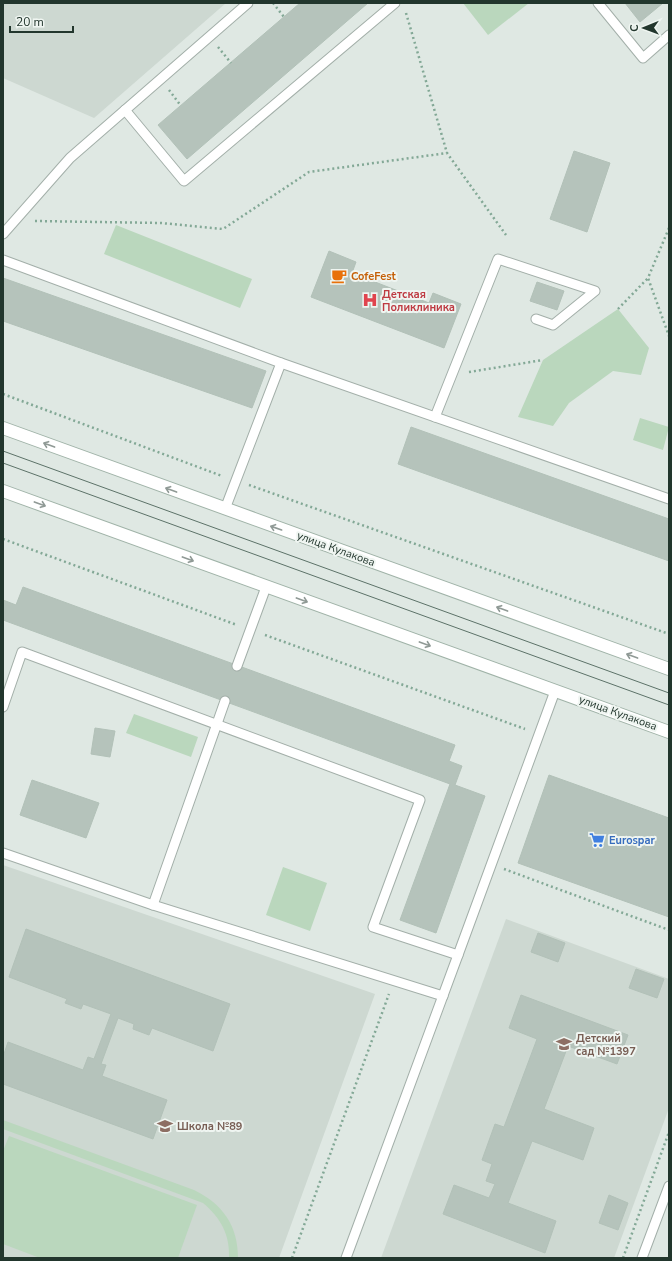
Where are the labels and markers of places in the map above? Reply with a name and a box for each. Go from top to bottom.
cafe icon: CofeFest [330,267,348,285]
place label: CofeFest [351,269,396,284]
place label: Детская Поликлиника [382,287,455,315]
hospital icon: Детская Поликлиника [361,291,379,309]
supermarket icon: Eurospar [588,831,606,849]
place label: Eurospar [609,833,655,848]
place label: Детский сад №1397 [576,1031,636,1059]
school or university icon: Детский сад №1397 [555,1035,573,1053]
school or university icon: Школа №89 [156,1117,174,1135]
place label: Школа №89 [177,1119,243,1134]

